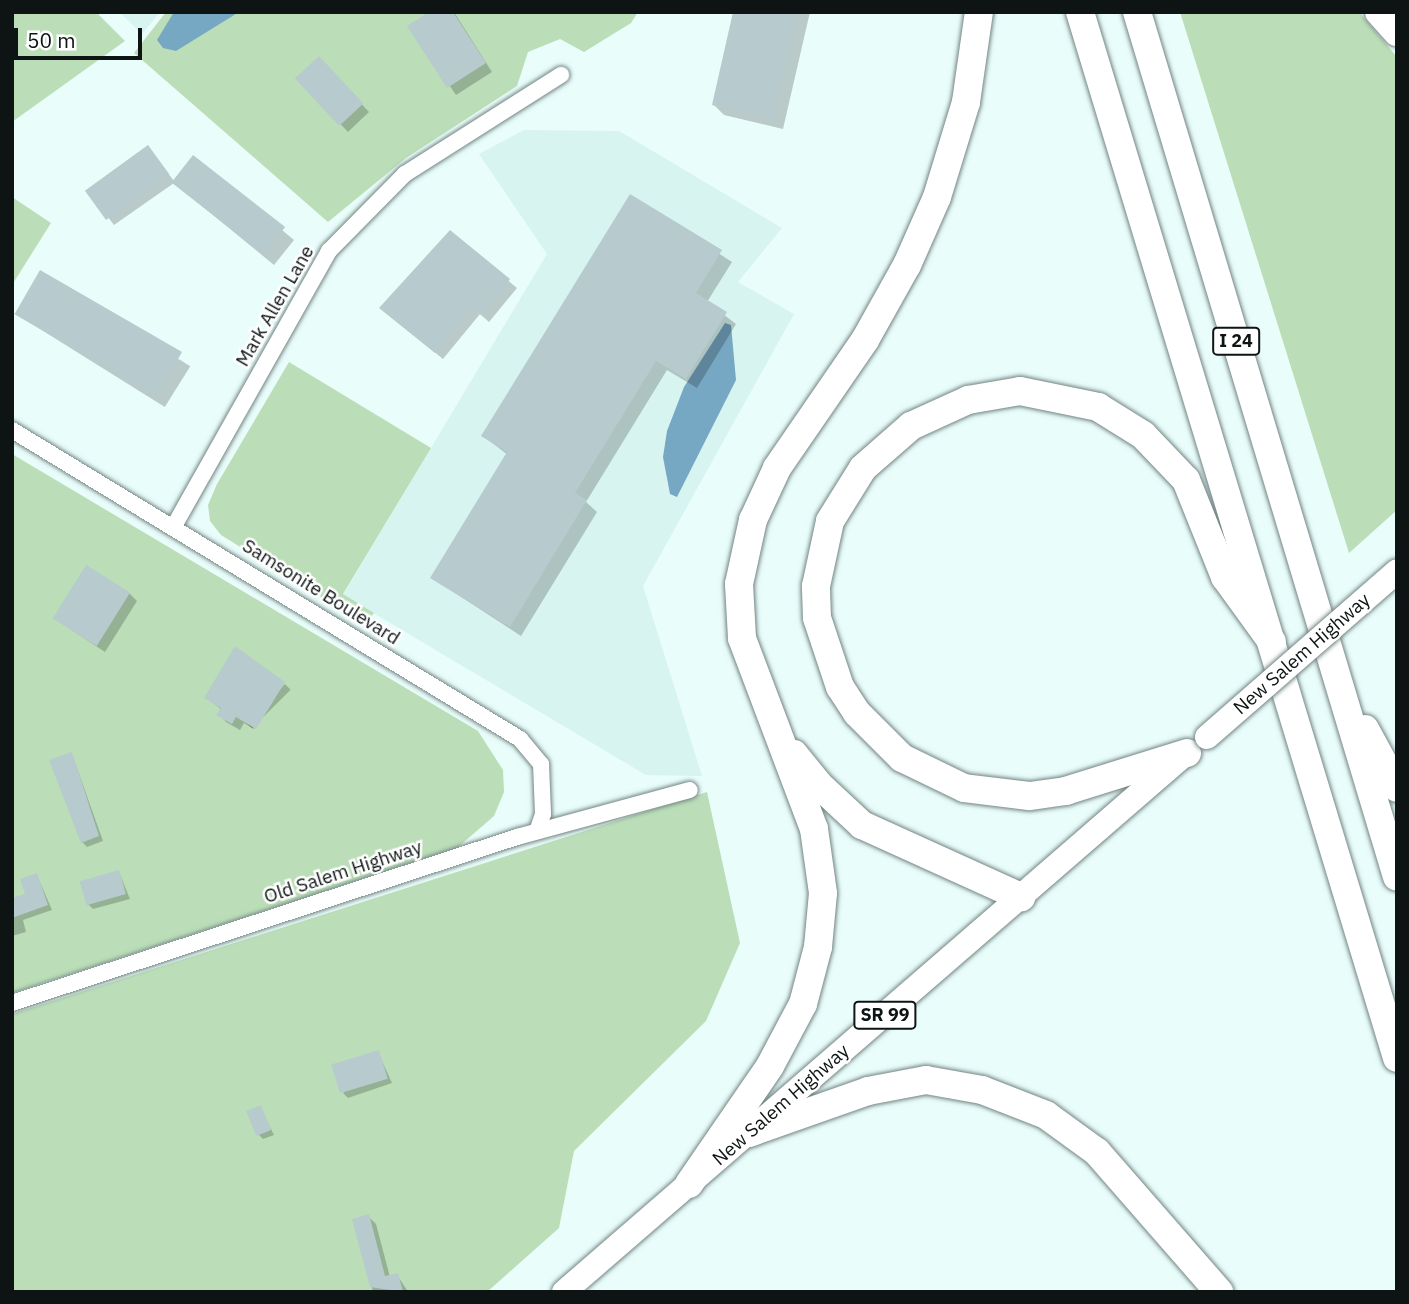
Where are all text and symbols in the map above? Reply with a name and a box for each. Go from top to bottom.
scale bar [18,14,145,58]
text: 50 m [27,26,76,54]
street label: Mark Allen Lane [231,241,319,371]
road number: I 24 [1212,326,1260,356]
street label: Samsonite Boulevard [238,534,404,650]
street label: New Salem Highway [1229,588,1375,720]
street label: Old Salem Highway [261,836,425,908]
road number: SR 99 [852,1000,918,1030]
street label: New Salem Highway [708,1039,854,1171]

